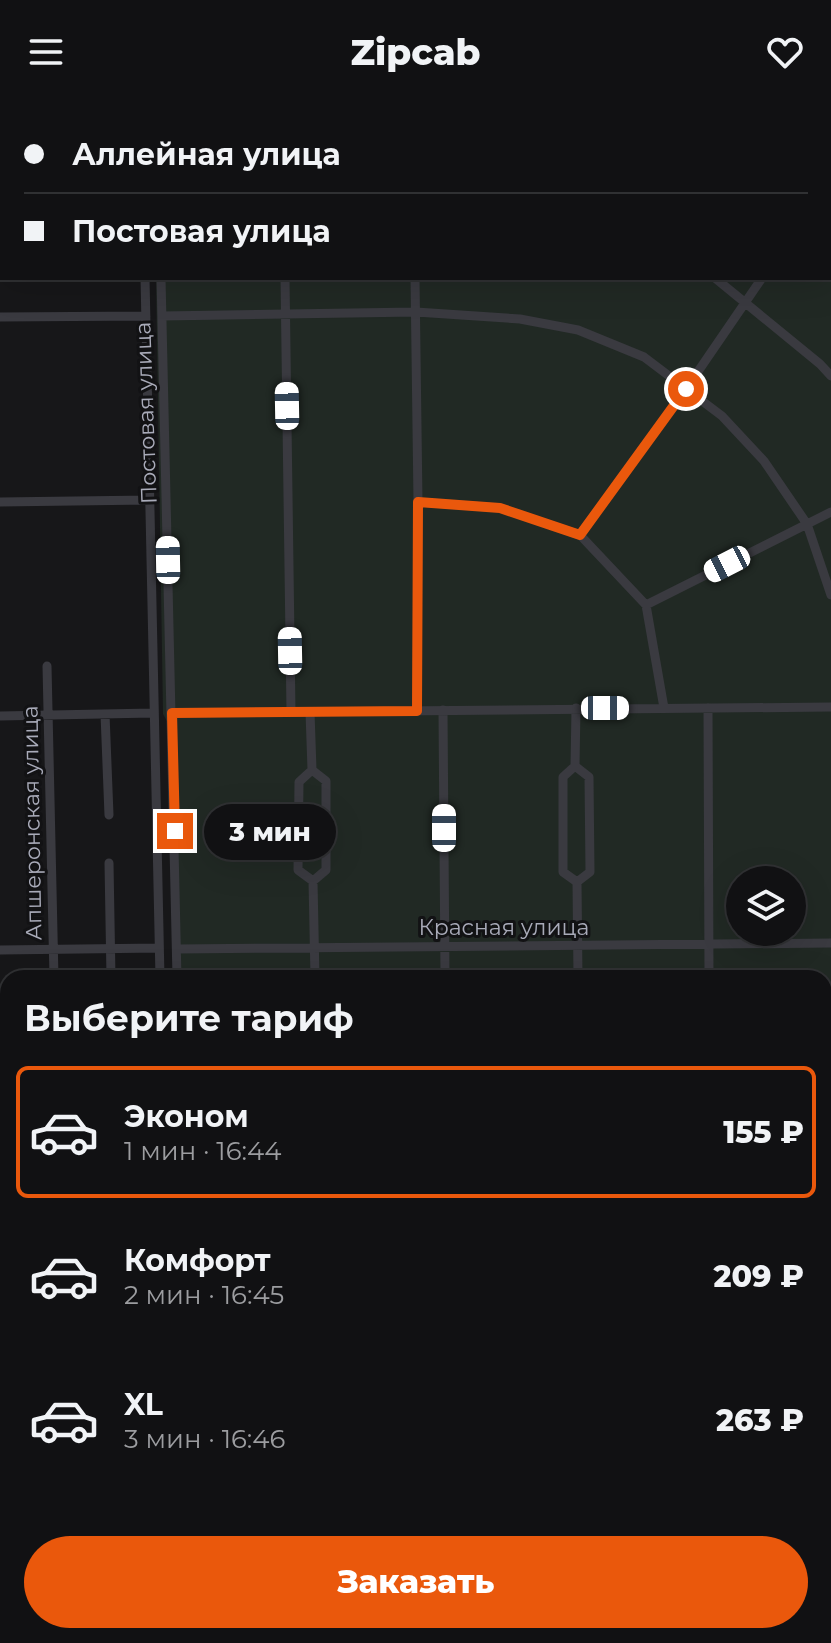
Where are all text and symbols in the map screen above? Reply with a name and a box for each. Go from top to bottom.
icon: menu [24,30,68,74]
text: Zipcab [350,30,481,74]
icon: heart [763,30,807,74]
text: Аллейная улица [72,136,341,173]
text: Постовая улица [72,213,331,250]
street label: Постовая улица [129,321,163,505]
route start [668,371,704,407]
car [275,382,299,430]
car [156,536,180,584]
car [700,542,754,586]
car [278,627,302,675]
car [581,696,629,720]
street label: Апшеронская улица [16,705,48,941]
callout: 3 мин [203,803,335,859]
car [432,804,456,852]
route end [157,813,193,849]
text: 3 мин [229,816,311,848]
map controls [726,866,806,946]
button: layers [726,866,806,946]
street label: Красная улица [419,914,589,941]
text: Выберите тариф [24,996,354,1040]
icon: car [28,1096,100,1168]
text: Эконом [124,1098,249,1135]
text: 155 ₽ [723,1114,804,1151]
text: 1 мин · 16:44 [124,1135,281,1167]
icon: car [28,1240,100,1312]
text: Комфорт [124,1242,271,1279]
text: 209 ₽ [714,1258,804,1295]
text: 2 мин · 16:45 [124,1279,284,1311]
icon: car [28,1384,100,1456]
text: XL [124,1386,163,1423]
text: 263 ₽ [716,1402,804,1439]
text: 3 мин · 16:46 [124,1423,285,1455]
button: Заказать [24,1536,808,1628]

